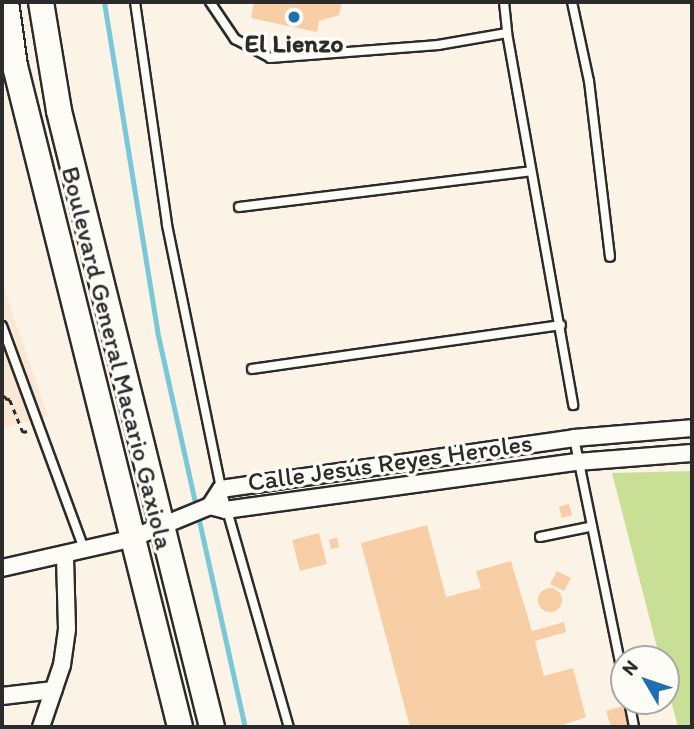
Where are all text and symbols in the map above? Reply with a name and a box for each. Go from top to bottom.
marker: El Lienzo [286,9,302,25]
place label: El Lienzo [244,28,344,60]
street label: Boulevard General Macario Gaxiola [54,163,180,553]
street label: Calle Jesús Reyes Heroles [246,428,534,498]
north arrow [610,645,680,715]
text: N [617,656,643,680]

